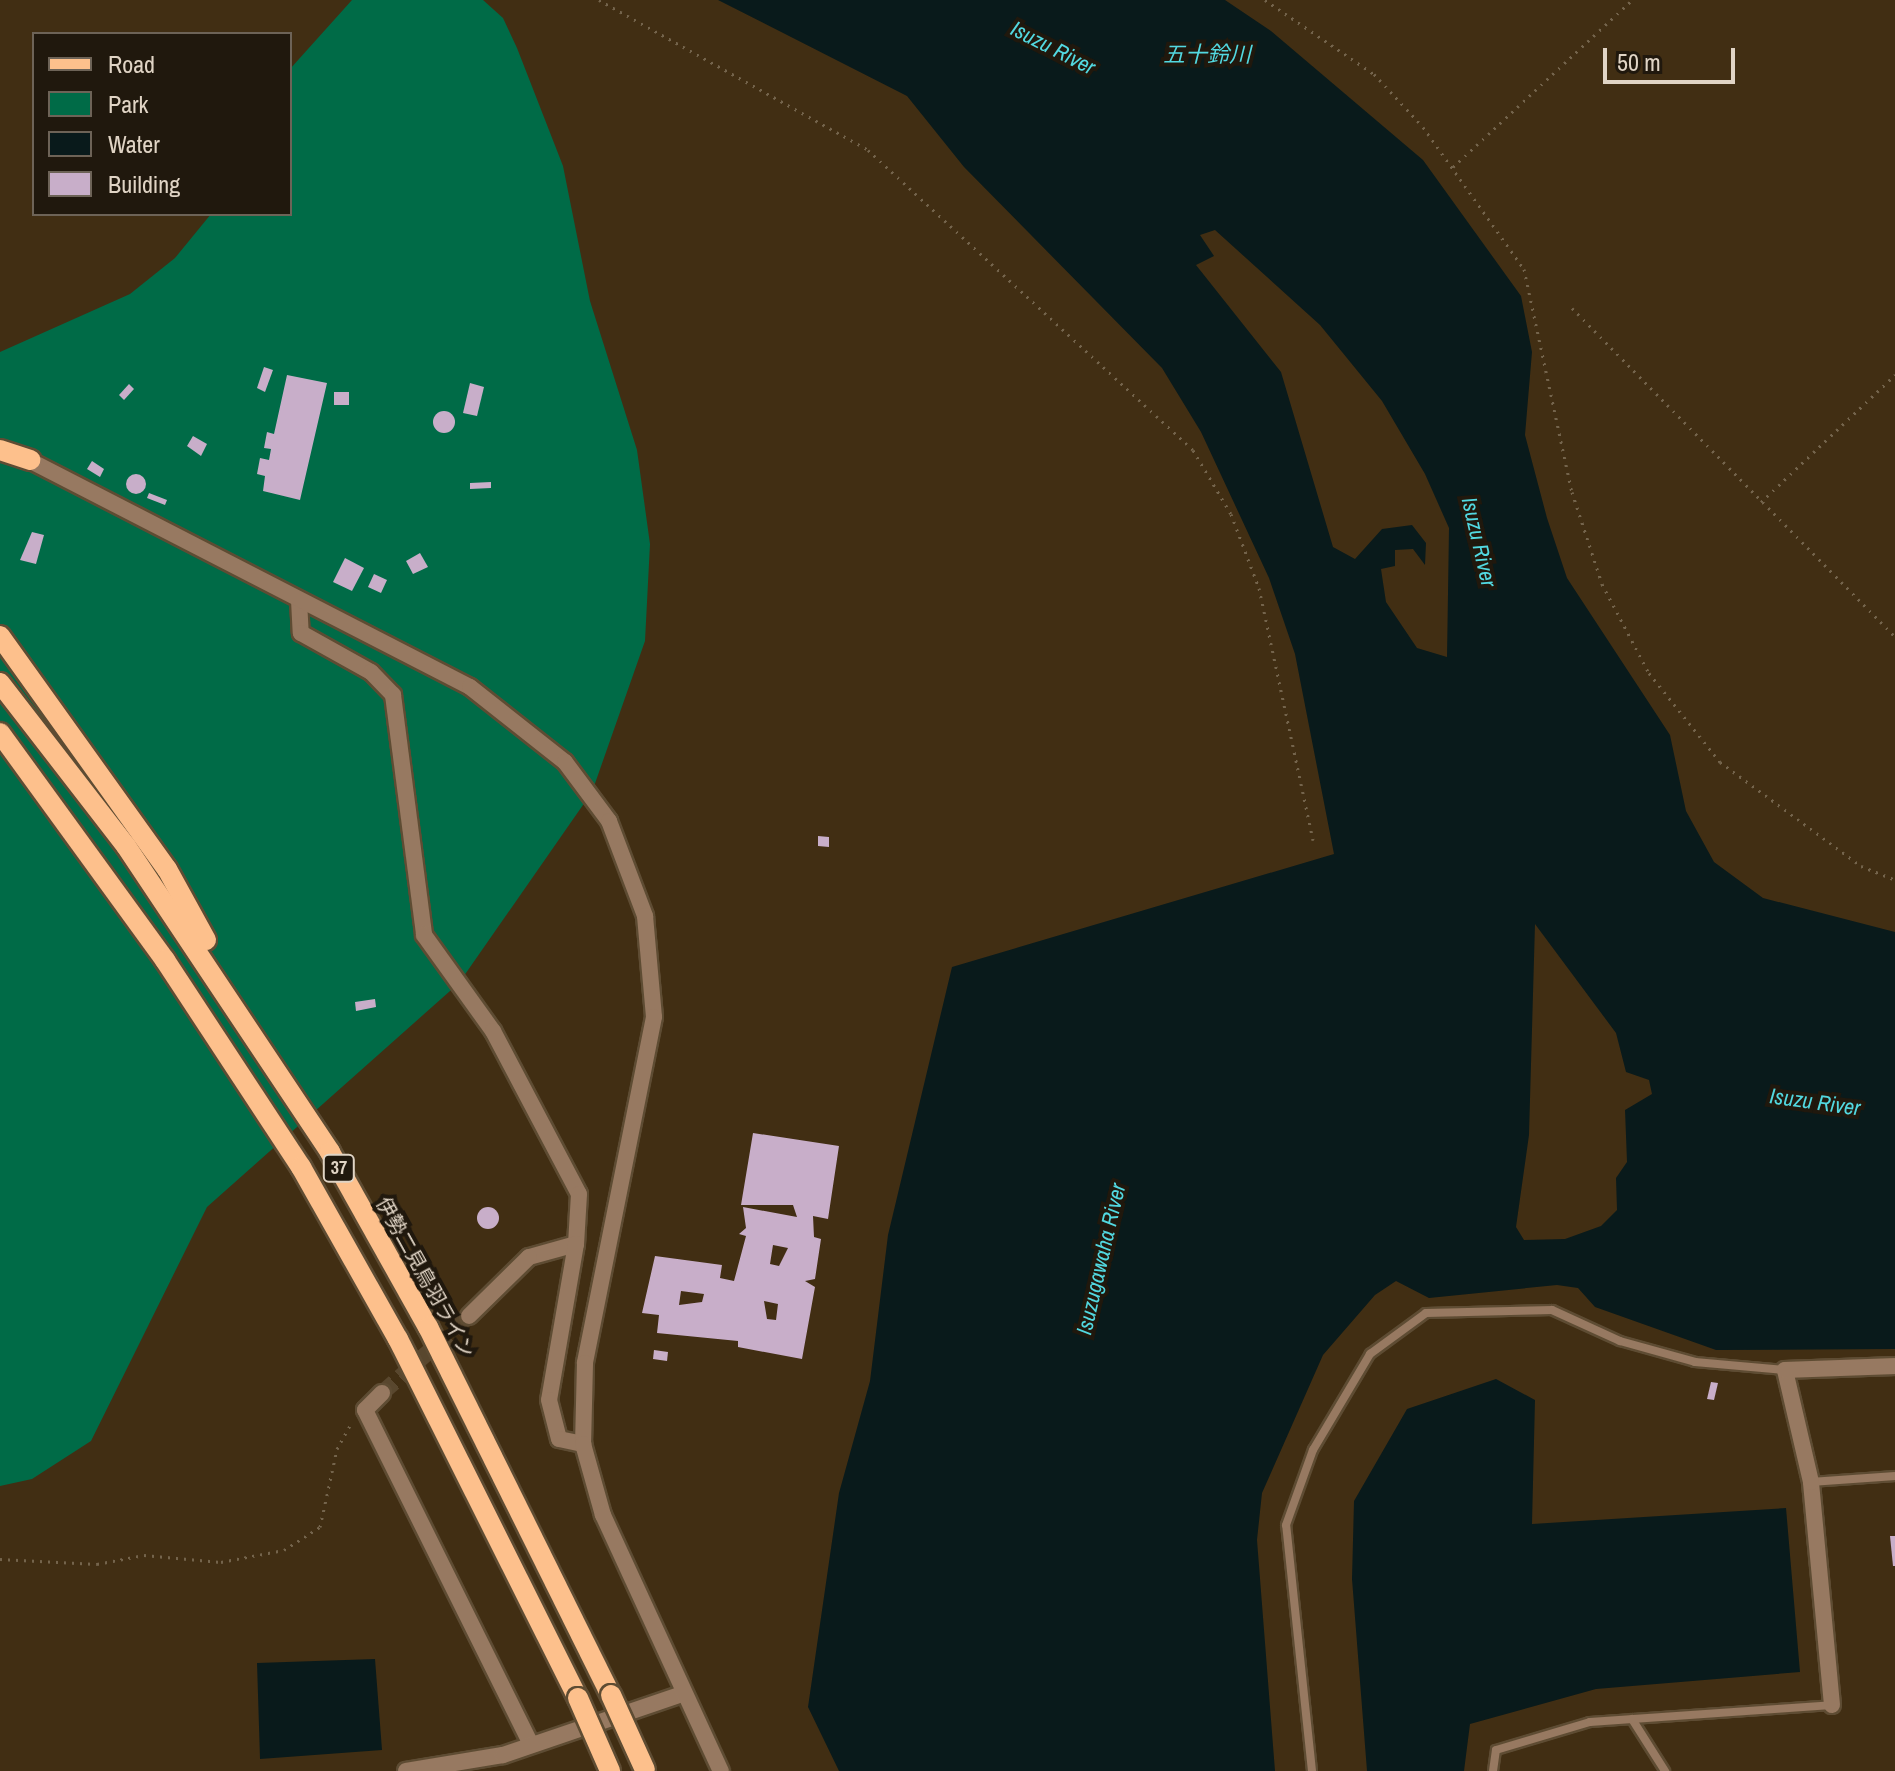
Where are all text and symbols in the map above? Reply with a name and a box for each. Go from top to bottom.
water label: Isuzu River [1006,16,1100,80]
legend [32,32,292,216]
scale bar [1607,32,1739,82]
water label: 五十鈴川 [1163,42,1251,68]
text: 50 m [1617,46,1661,78]
text: Road [108,48,155,80]
text: Park [108,88,148,120]
text: Water [108,128,160,160]
text: Building [108,168,180,200]
water label: Isuzu River [1456,495,1502,589]
water label: Isuzu River [1768,1083,1862,1121]
road number: 37 [321,1154,357,1182]
water label: Isuzugawaha River [1071,1181,1131,1337]
street label: 伊勢二見鳥羽ライン [372,1192,480,1362]

